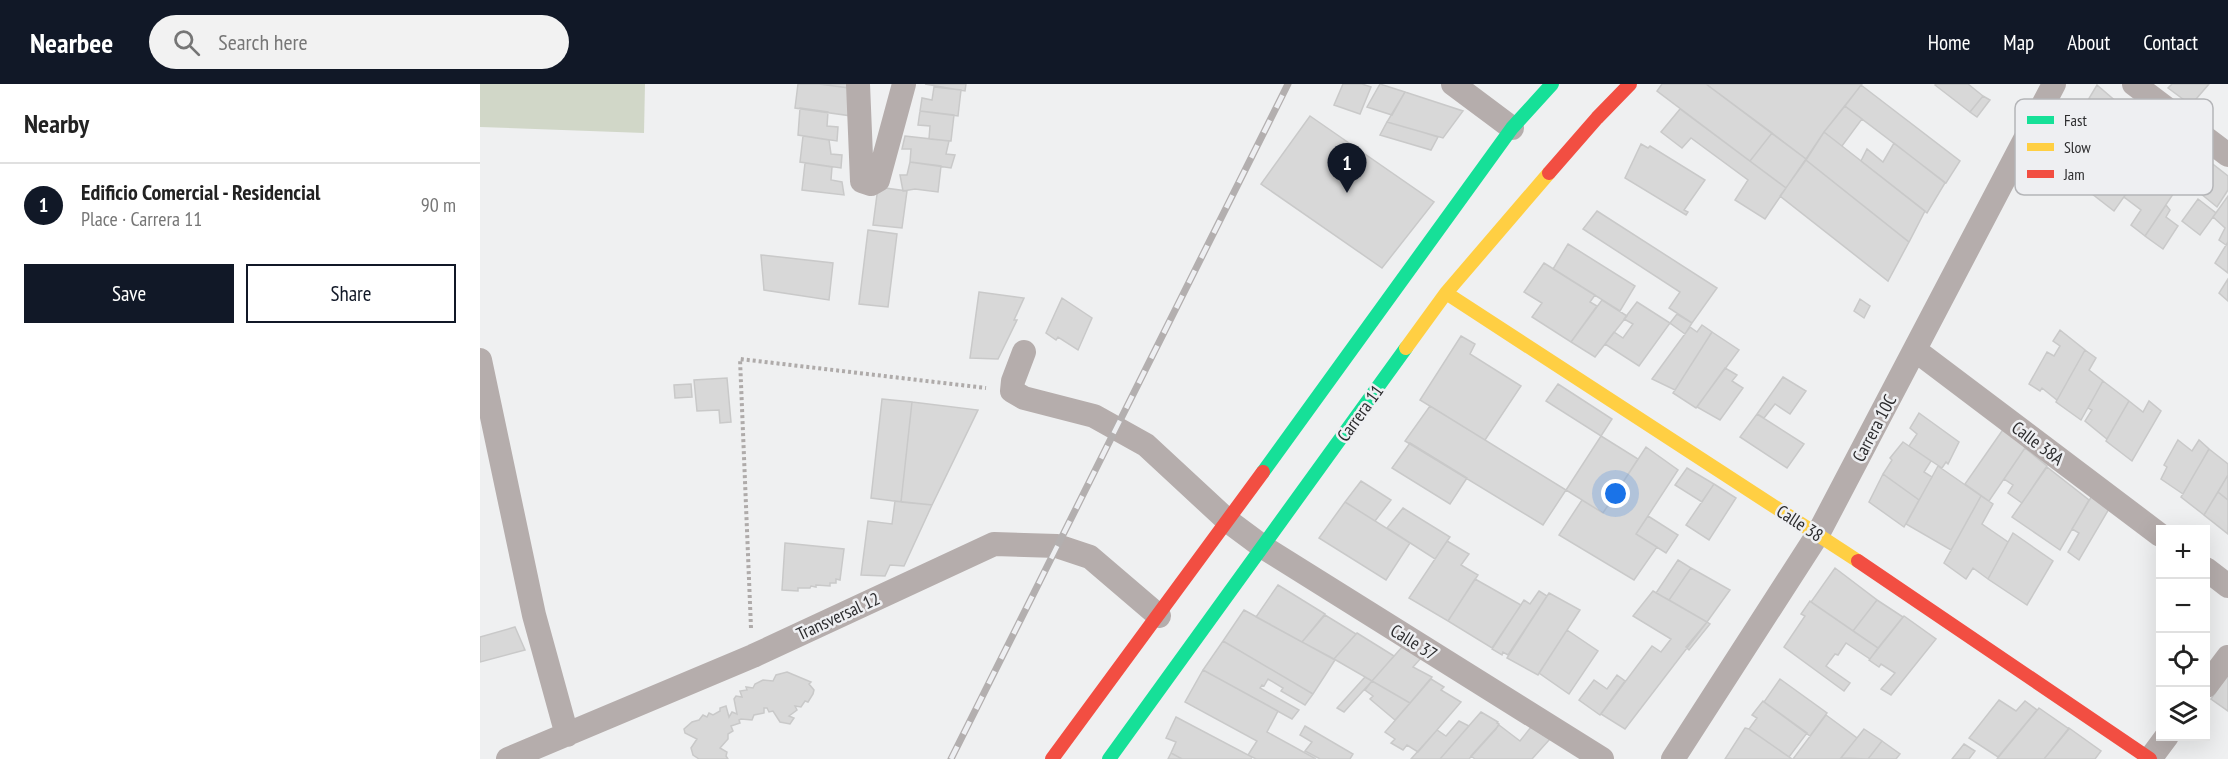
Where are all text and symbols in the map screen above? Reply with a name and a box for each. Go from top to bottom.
search box [149,15,569,69]
text: Nearbee [30,24,113,61]
icon: search [170,26,203,59]
text: Search here [218,28,308,56]
text: Home [1928,29,1970,56]
text: Map [2003,29,2034,56]
text: About [2067,29,2110,56]
text: Contact [2143,29,2198,56]
legend [2015,99,2213,195]
text: Nearby [24,107,89,140]
text: Fast [2064,110,2087,130]
text: Slow [2064,137,2091,157]
pin: 1 [1328,144,1366,193]
text: Jam [2063,164,2085,184]
text: Edificio Comercial - Residencial [81,178,320,206]
text: 1 [39,192,48,218]
text: 90 m [421,192,456,218]
text: Place · Carrera 11 [81,206,202,232]
button: Save [24,264,234,323]
button: Share [246,264,456,323]
street label: Carrera 11 [1332,380,1388,446]
street label: Carrera 10C [1847,390,1901,466]
street label: Calle 38A [2007,416,2069,470]
your location [1601,479,1630,508]
street label: Calle 38 [1772,499,1828,547]
map controls [2156,525,2210,741]
button: + [2156,525,2210,579]
button: − [2156,579,2210,633]
street label: Transversal 12 [793,587,883,645]
street label: Calle 37 [1386,619,1442,665]
button: locate [2156,633,2210,687]
button: layers [2156,687,2210,741]

